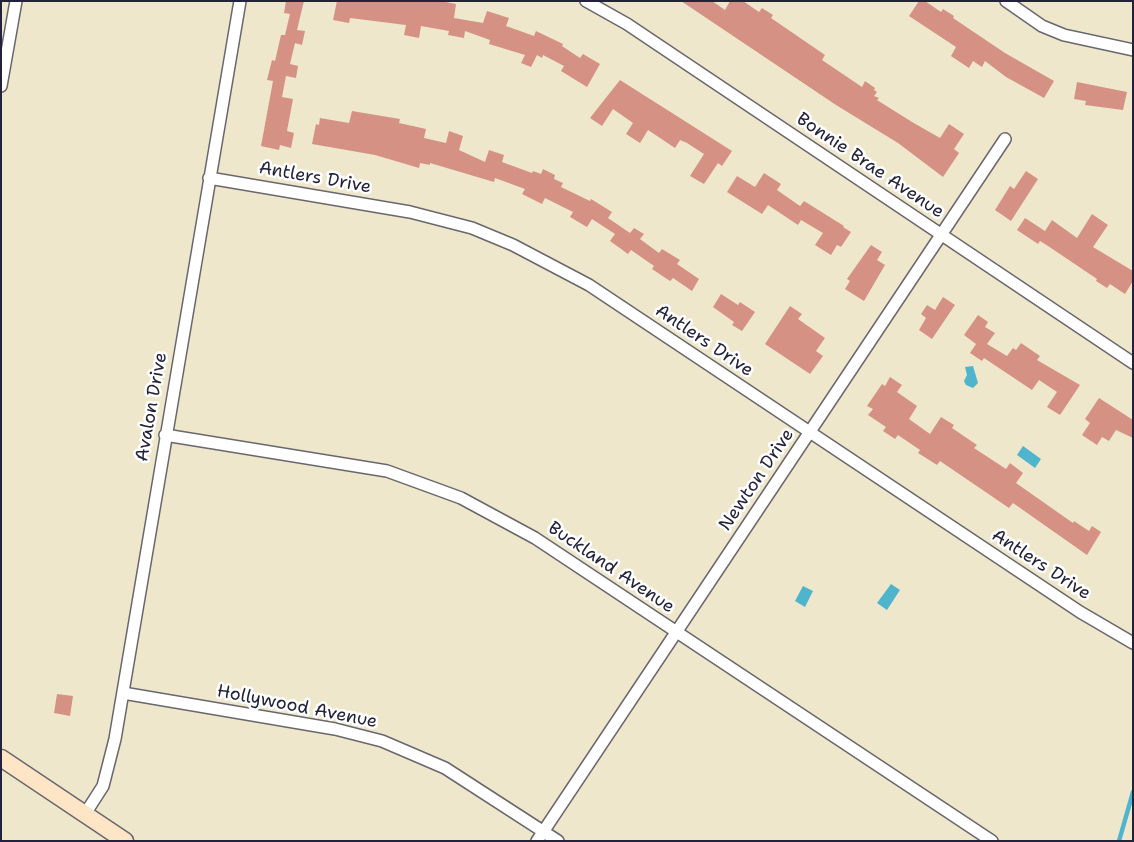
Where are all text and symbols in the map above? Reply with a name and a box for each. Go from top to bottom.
street label: Bonnie Brae Avenue [792,109,948,223]
street label: Antlers Drive [257,158,373,198]
street label: Antlers Drive [651,300,757,382]
street label: Avalon Drive [132,351,172,463]
street label: Newton Drive [715,425,799,535]
street label: Buckland Avenue [544,518,678,618]
street label: Antlers Drive [987,525,1095,605]
street label: Hollywood Avenue [215,681,379,733]

